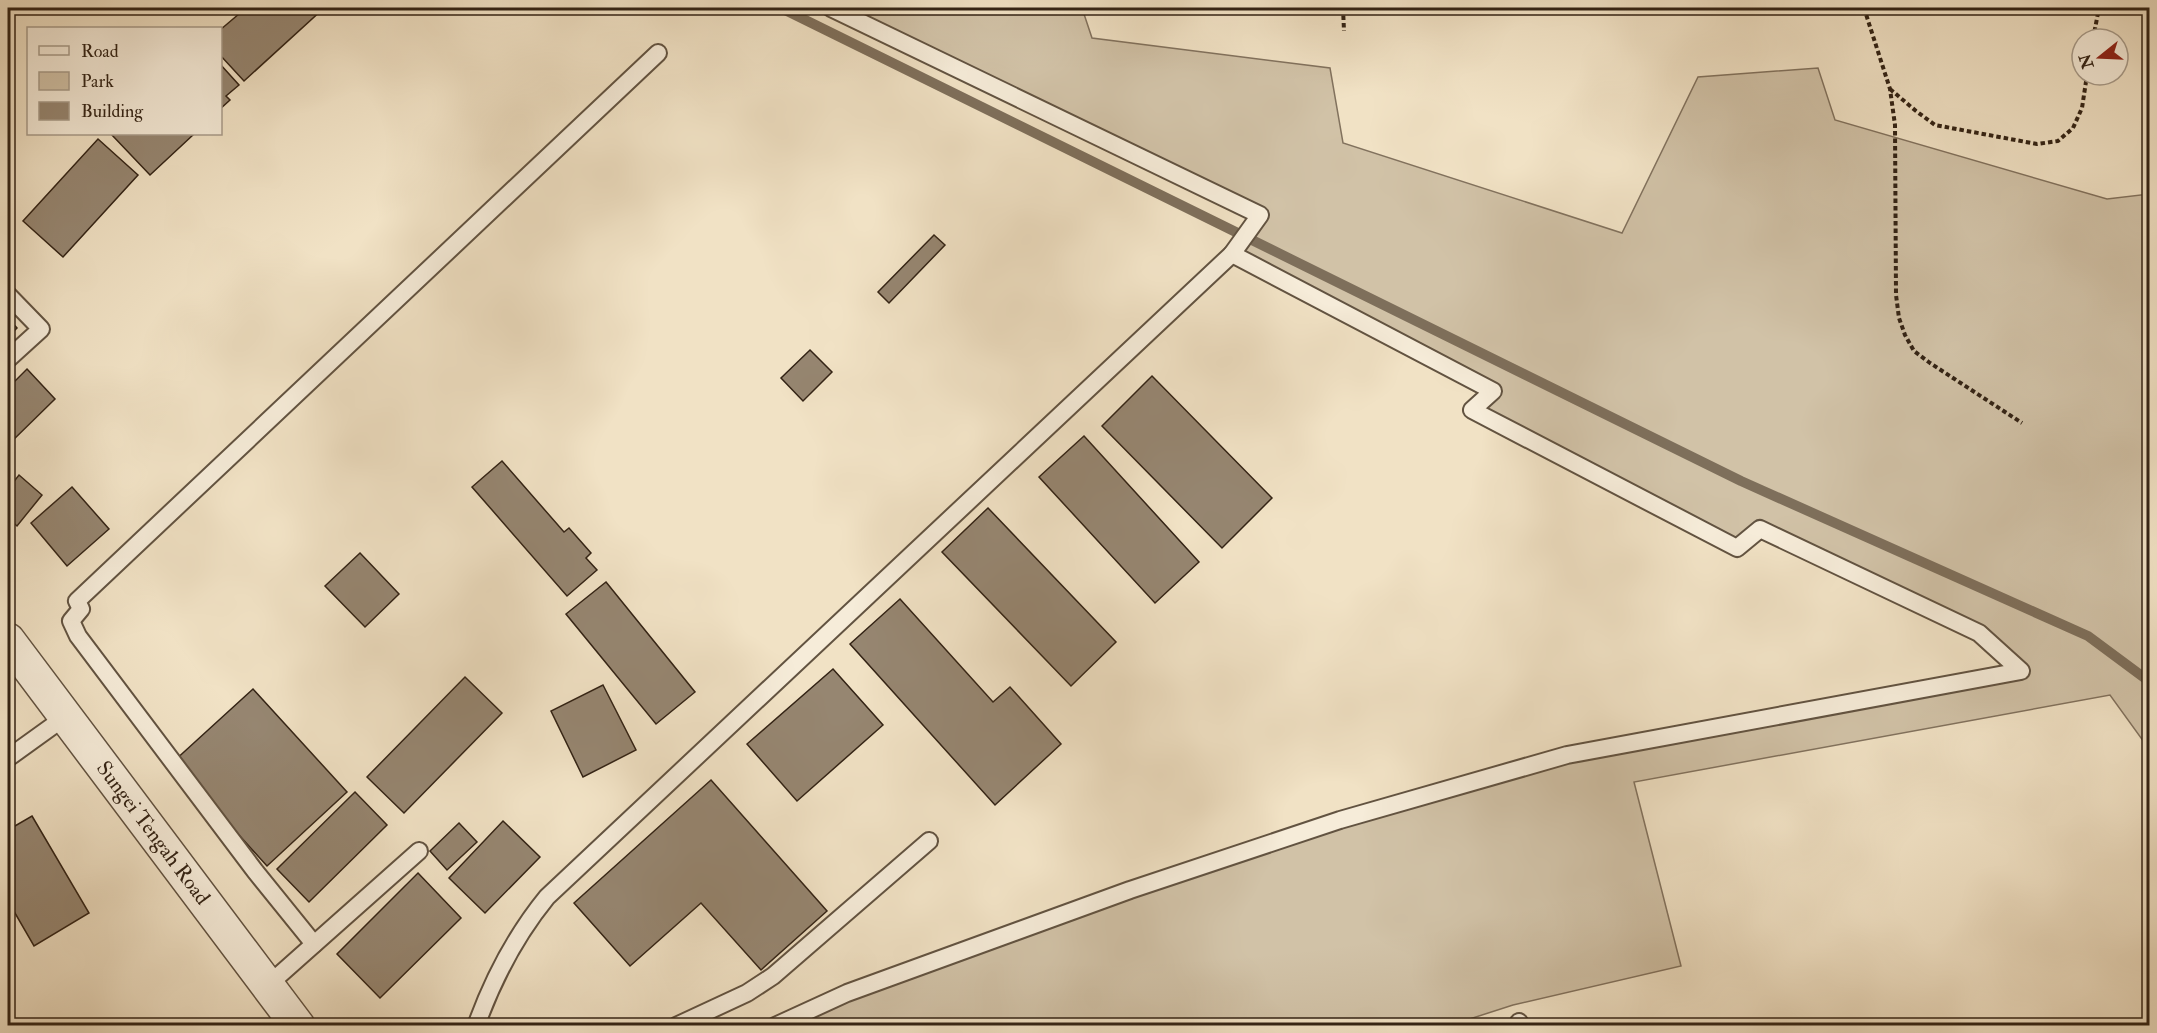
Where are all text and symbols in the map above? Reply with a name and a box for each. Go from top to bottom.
legend [27,27,222,135]
north arrow [2070,27,2130,87]
text: Road [81,40,119,63]
text: N [2075,51,2099,72]
text: Park [81,70,114,93]
text: Building [81,100,144,123]
street label: Sungei Tengah Road [90,756,216,911]

